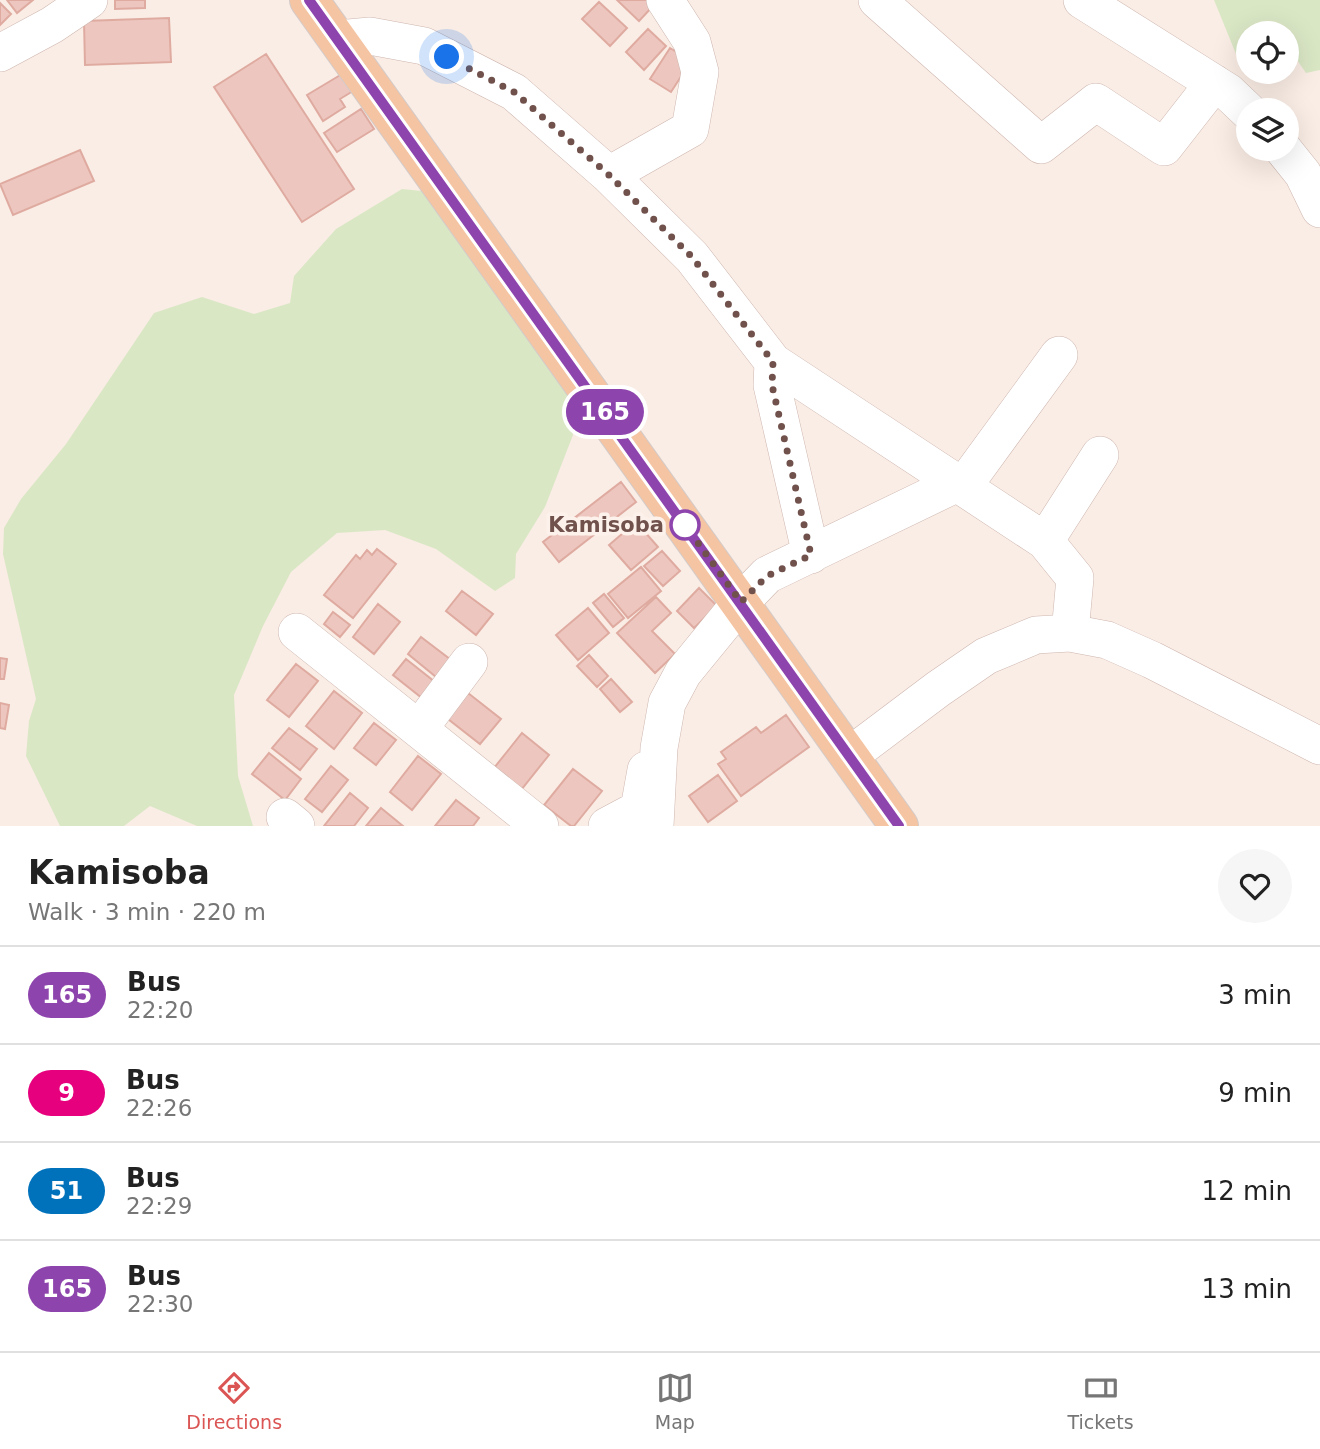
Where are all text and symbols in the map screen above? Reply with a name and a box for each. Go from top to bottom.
map controls [1236,21,1299,161]
button: locate [1236,21,1299,84]
your location [429,39,464,74]
button: layers [1236,98,1299,161]
line badge: 165 [565,389,645,435]
text: 165 [580,398,630,426]
marker: Kamisoba [670,510,700,540]
place label: Kamisoba [548,513,664,537]
button: heart [1218,849,1292,923]
text: Kamisoba [28,853,210,892]
text: Walk · 3 min · 220 m [28,899,266,925]
text: Bus [127,967,181,997]
text: 3 min [1218,980,1292,1010]
text: 165 [42,981,92,1009]
text: 22:20 [127,997,193,1023]
text: Bus [126,1065,180,1095]
text: 9 min [1218,1078,1292,1108]
text: 9 [58,1079,75,1107]
text: 22:26 [126,1095,192,1121]
text: Bus [126,1163,180,1193]
text: 12 min [1202,1176,1292,1206]
text: 51 [50,1177,83,1205]
text: 22:29 [126,1193,192,1219]
text: Bus [127,1261,181,1291]
text: 13 min [1202,1274,1292,1304]
text: 165 [42,1275,92,1303]
text: 22:30 [127,1291,193,1317]
tab: Directions [186,1369,282,1433]
tab: Map [655,1369,695,1433]
tab: Tickets [1068,1369,1134,1433]

